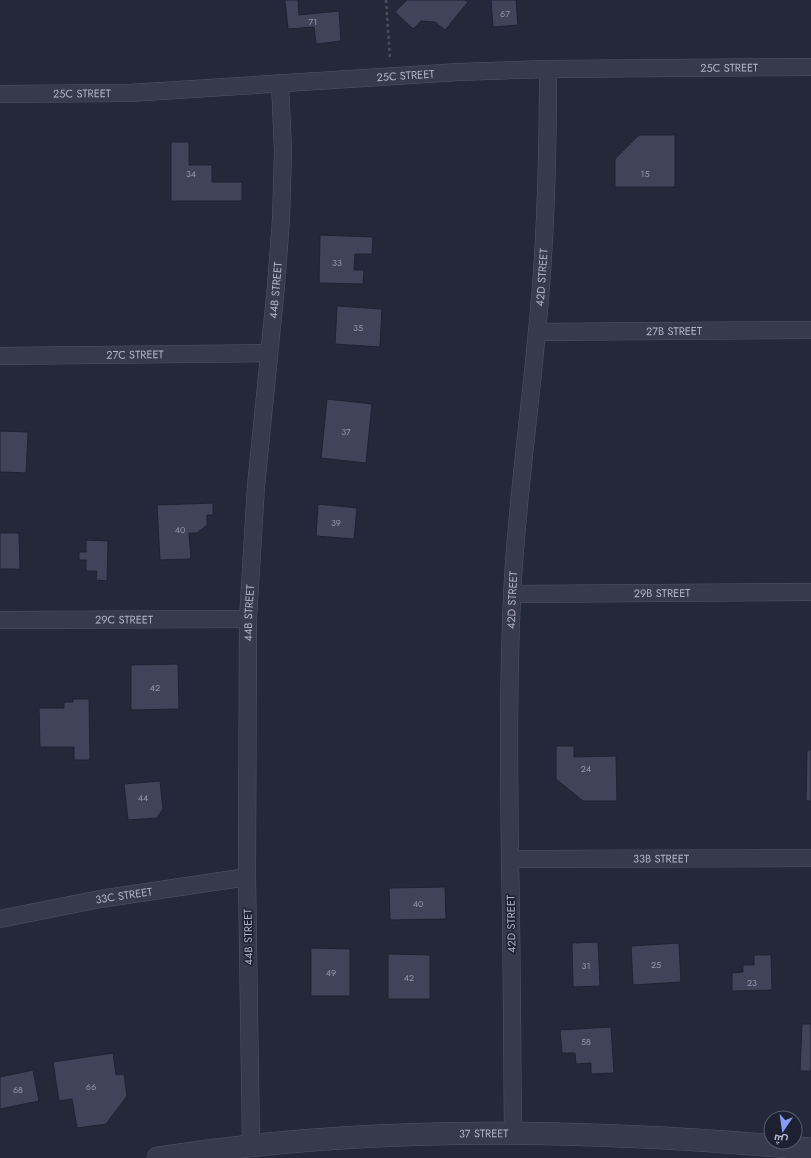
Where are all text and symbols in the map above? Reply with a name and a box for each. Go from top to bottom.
house number: 67 [500,7,510,20]
house number: 71 [309,15,317,28]
street label: 25C STREET [700,59,758,76]
street label: 25C STREET [376,66,435,85]
street label: 25C STREET [53,85,111,102]
house number: 34 [186,167,196,180]
house number: 15 [640,167,650,180]
street label: 42D STREET [531,248,552,307]
house number: 33 [332,256,342,269]
street label: 44B STREET [265,261,286,319]
house number: 35 [353,321,363,334]
street label: 27B STREET [646,323,702,339]
street label: 27C STREET [106,346,164,363]
house number: 37 [341,425,351,438]
house number: 39 [331,516,341,529]
house number: 40 [175,523,186,536]
street label: 42D STREET [503,571,521,629]
street label: 44B STREET [240,584,258,642]
street label: 29B STREET [634,585,690,601]
street label: 29C STREET [95,611,153,628]
house number: 42 [150,681,160,694]
house number: 24 [581,762,591,775]
house number: 44 [138,791,148,804]
street label: 33B STREET [633,850,689,867]
street label: 33C STREET [94,883,153,908]
street label: 42D STREET [502,895,520,953]
house number: 40 [413,897,424,910]
street label: 44B STREET [240,908,256,966]
house number: 25 [651,958,661,971]
house number: 31 [582,959,590,972]
house number: 49 [326,966,336,979]
house number: 42 [404,971,414,984]
house number: 23 [747,976,757,989]
house number: 58 [581,1035,591,1048]
house number: 66 [86,1080,96,1093]
house number: 68 [13,1083,23,1096]
north arrow [763,1110,803,1150]
street label: 37 STREET [459,1125,509,1141]
text: ش [772,1130,789,1149]

